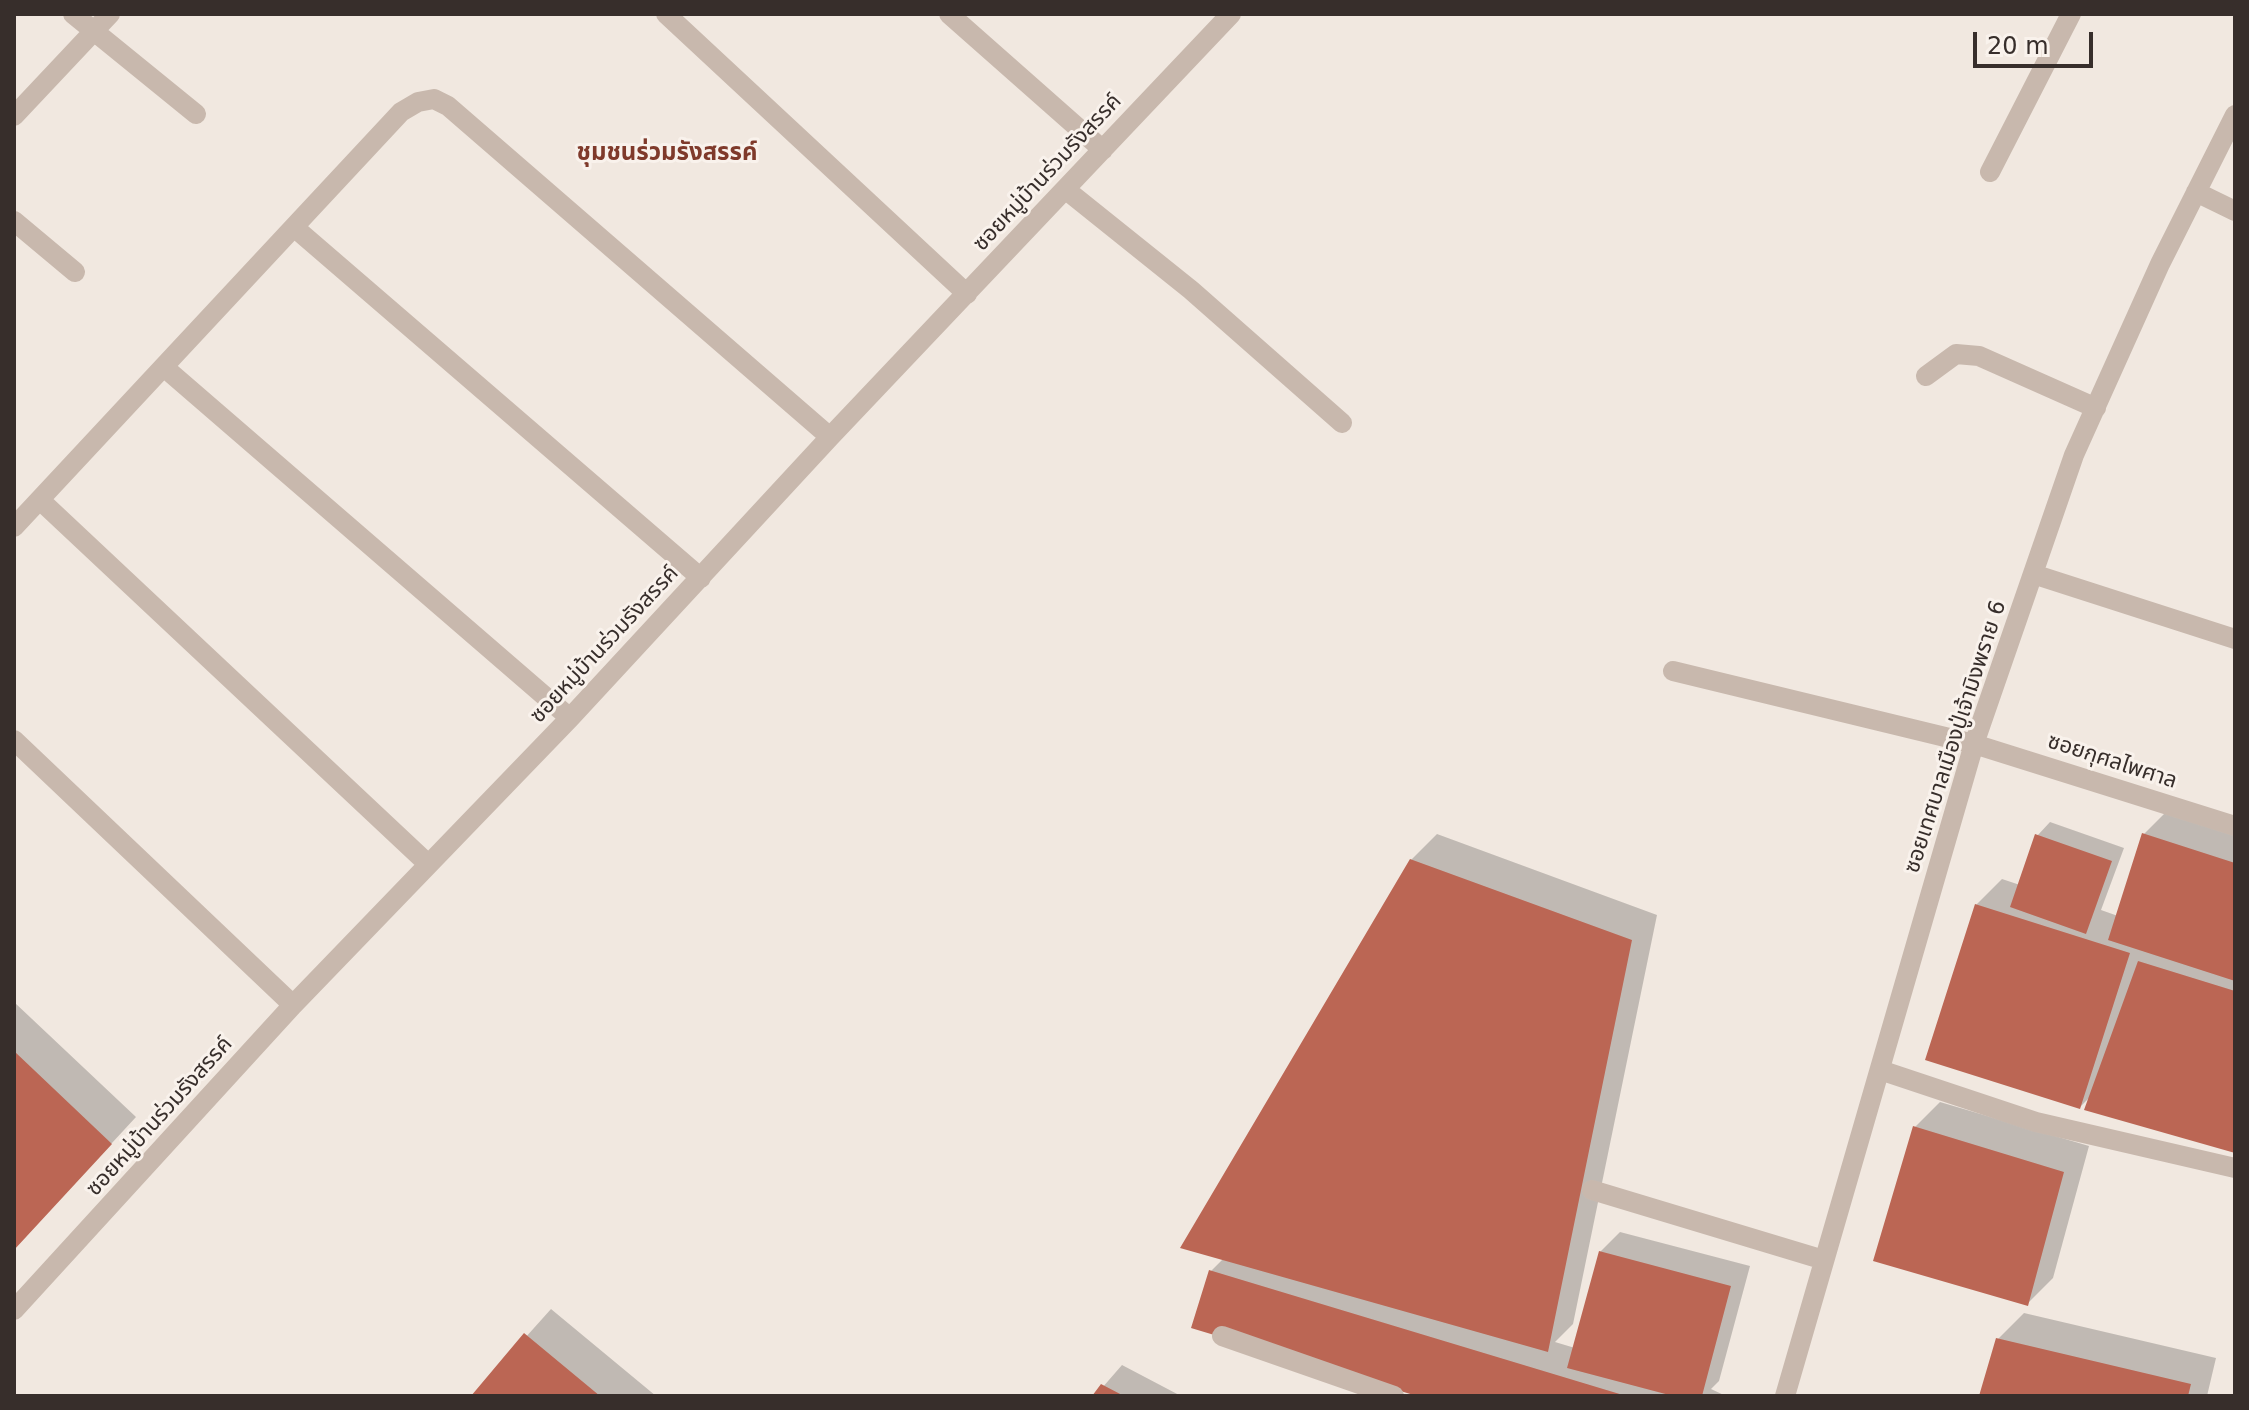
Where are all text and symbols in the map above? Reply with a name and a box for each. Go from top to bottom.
scale bar [1977,16,2097,66]
text: 20 m [1987,32,2049,60]
street label: ซอยหมู่บ้านร่วมรังสรรค์ [968,89,1128,257]
district label: ชุมชนร่วมรังสรรค์ [577,140,757,168]
street label: ซอยหมู่บ้านร่วมรังสรรค์ [525,561,685,729]
street label: ซอยเทศบาลเมืองปู่เจ้ามิงพราย 6 [1899,597,2013,877]
street label: ซอยกุศลไพศาล [2044,729,2180,795]
street label: ซอยหมู่บ้านร่วมรังสรรค์ [82,1032,238,1202]

